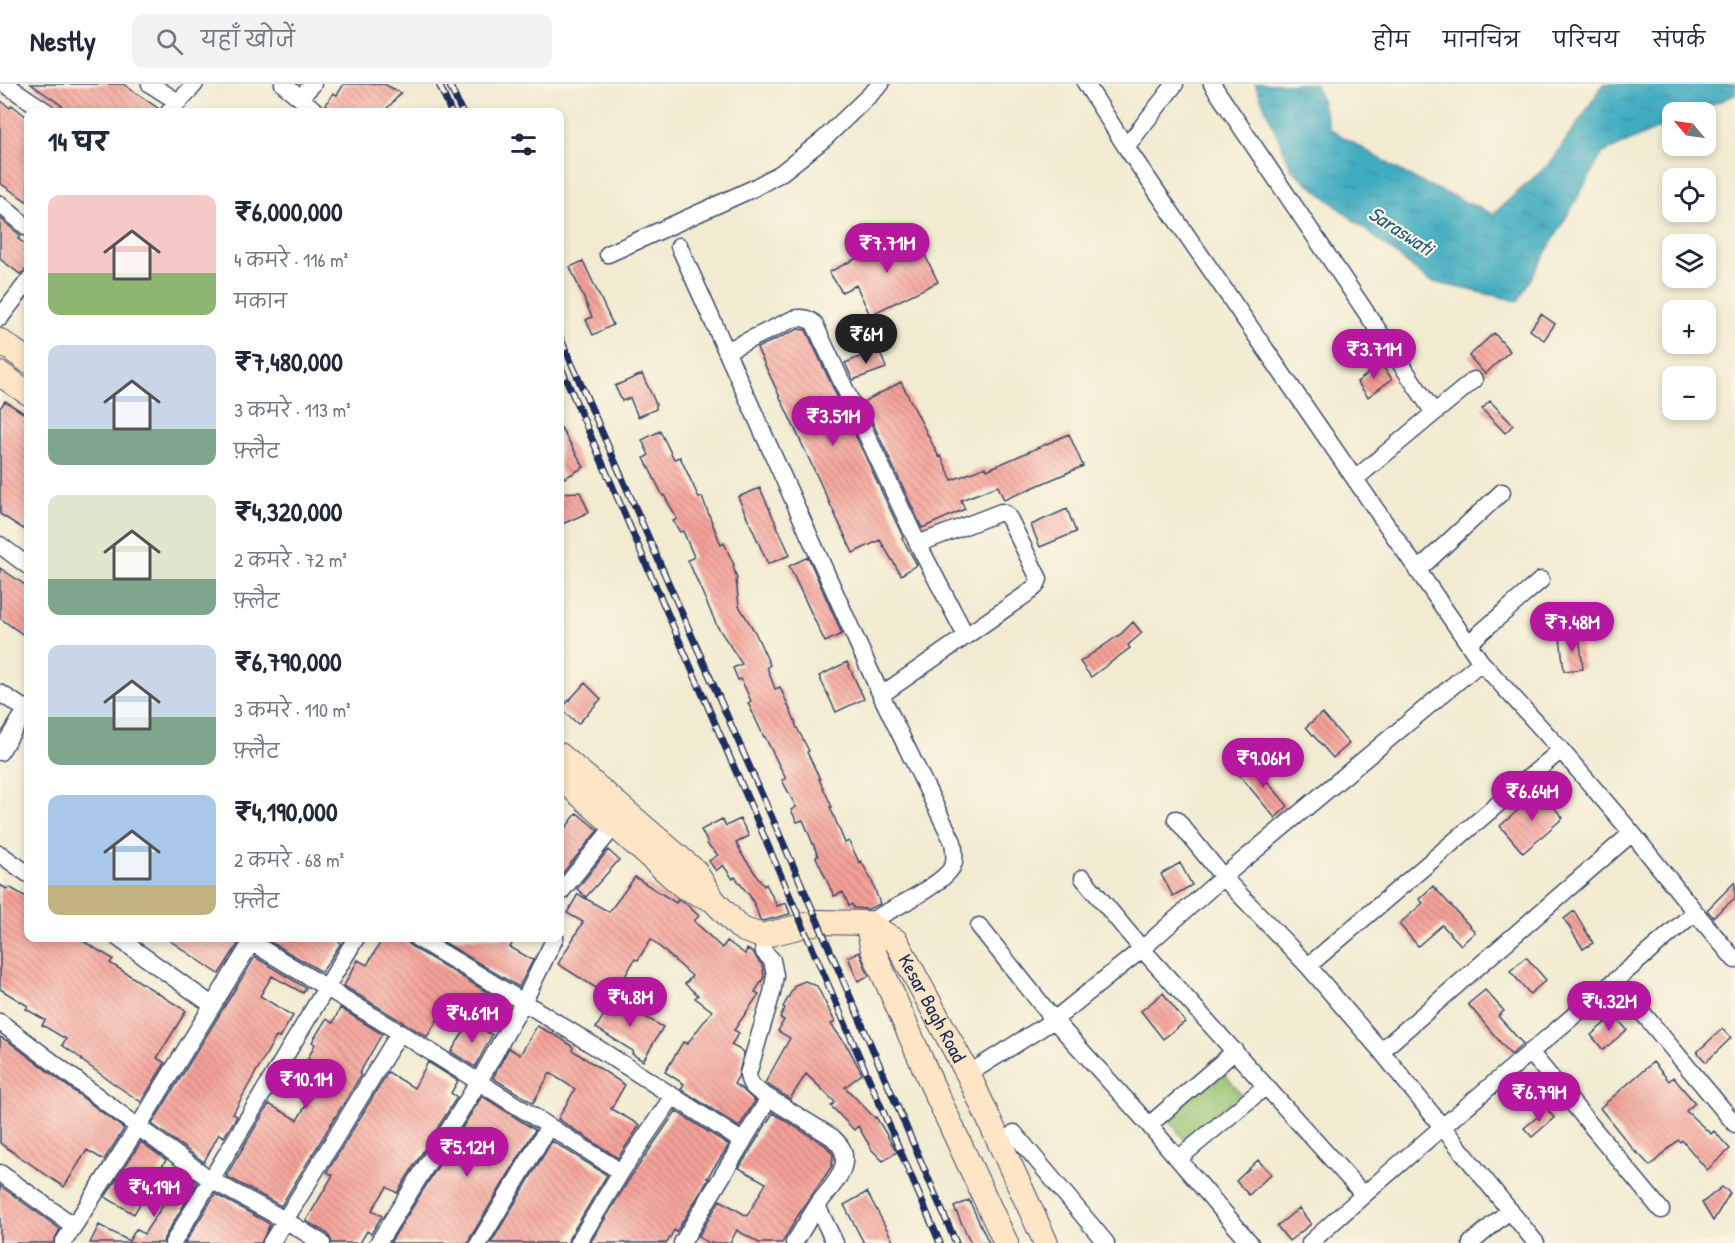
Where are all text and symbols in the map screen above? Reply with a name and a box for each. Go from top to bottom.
search box [132,14,552,68]
text: Nestly [30,22,96,60]
text: यहाँ खोजें [201,24,295,54]
icon: search [153,25,186,58]
text: होम [1373,25,1410,54]
text: मानचित्र [1443,25,1520,54]
text: परिचय [1553,25,1619,54]
text: संपर्क [1652,25,1705,54]
north arrow [1662,102,1716,156]
map controls [1662,102,1716,420]
text: 14 घर [48,124,108,159]
icon: filters [507,128,540,161]
button: locate [1662,168,1716,222]
text: ₹6,000,000 [234,194,343,229]
water label: Saraswati [1363,199,1441,264]
icon: home [96,219,168,291]
pin: ₹7.71M [838,223,936,274]
text: ₹7.71M [859,229,915,256]
button: layers [1662,234,1716,288]
text: 4 कमरे · 116 m² [234,246,348,273]
text: मकान [234,287,287,314]
button: + [1662,300,1716,354]
pin: ₹6M [837,314,895,365]
text: ₹6M [849,320,883,347]
pin: ₹3.71M [1325,329,1423,380]
text: ₹3.71M [1346,335,1402,362]
text: ₹7,480,000 [234,344,343,379]
button: − [1662,366,1716,420]
icon: home [96,369,168,441]
text: 3 कमरे · 113 m² [234,396,351,423]
pin: ₹3.51M [784,396,882,447]
text: ₹3.51M [806,402,860,429]
text: फ़्लैट [234,437,280,464]
text: ₹4,320,000 [234,494,343,529]
icon: home [96,519,168,591]
text: 2 कमरे · 72 m² [234,546,347,573]
text: फ़्लैट [234,587,280,614]
pin: ₹7.48M [1523,602,1621,653]
text: ₹7.48M [1544,608,1600,635]
text: ₹6,790,000 [234,644,342,679]
icon: home [96,669,168,741]
text: 3 कमरे · 110 m² [234,696,351,723]
text: फ़्लैट [234,737,280,764]
pin: ₹9.06M [1214,738,1312,789]
text: ₹9.06M [1236,744,1290,771]
pin: ₹6.64M [1483,771,1581,822]
text: ₹6.64M [1505,777,1559,804]
text: ₹4,190,000 [234,794,338,829]
icon: home [96,819,168,891]
text: 2 कमरे · 68 m² [234,846,344,873]
text: फ़्लैट [234,887,280,914]
street label: Kesar Bagh Road [893,949,973,1067]
pin: ₹4.8M [588,977,672,1028]
pin: ₹4.32M [1560,981,1658,1032]
text: ₹4.8M [607,983,653,1010]
text: ₹4.32M [1581,987,1637,1014]
pin: ₹4.61M [423,993,521,1044]
text: ₹4.61M [446,999,498,1026]
pin: ₹10.1M [257,1059,355,1110]
text: ₹10.1M [279,1065,333,1092]
pin: ₹6.79M [1490,1072,1588,1123]
text: ₹6.79M [1511,1078,1567,1105]
pin: ₹5.12M [418,1127,516,1178]
text: ₹5.12M [440,1133,494,1160]
pin: ₹4.19M [105,1167,203,1218]
text: ₹4.19M [128,1173,180,1200]

